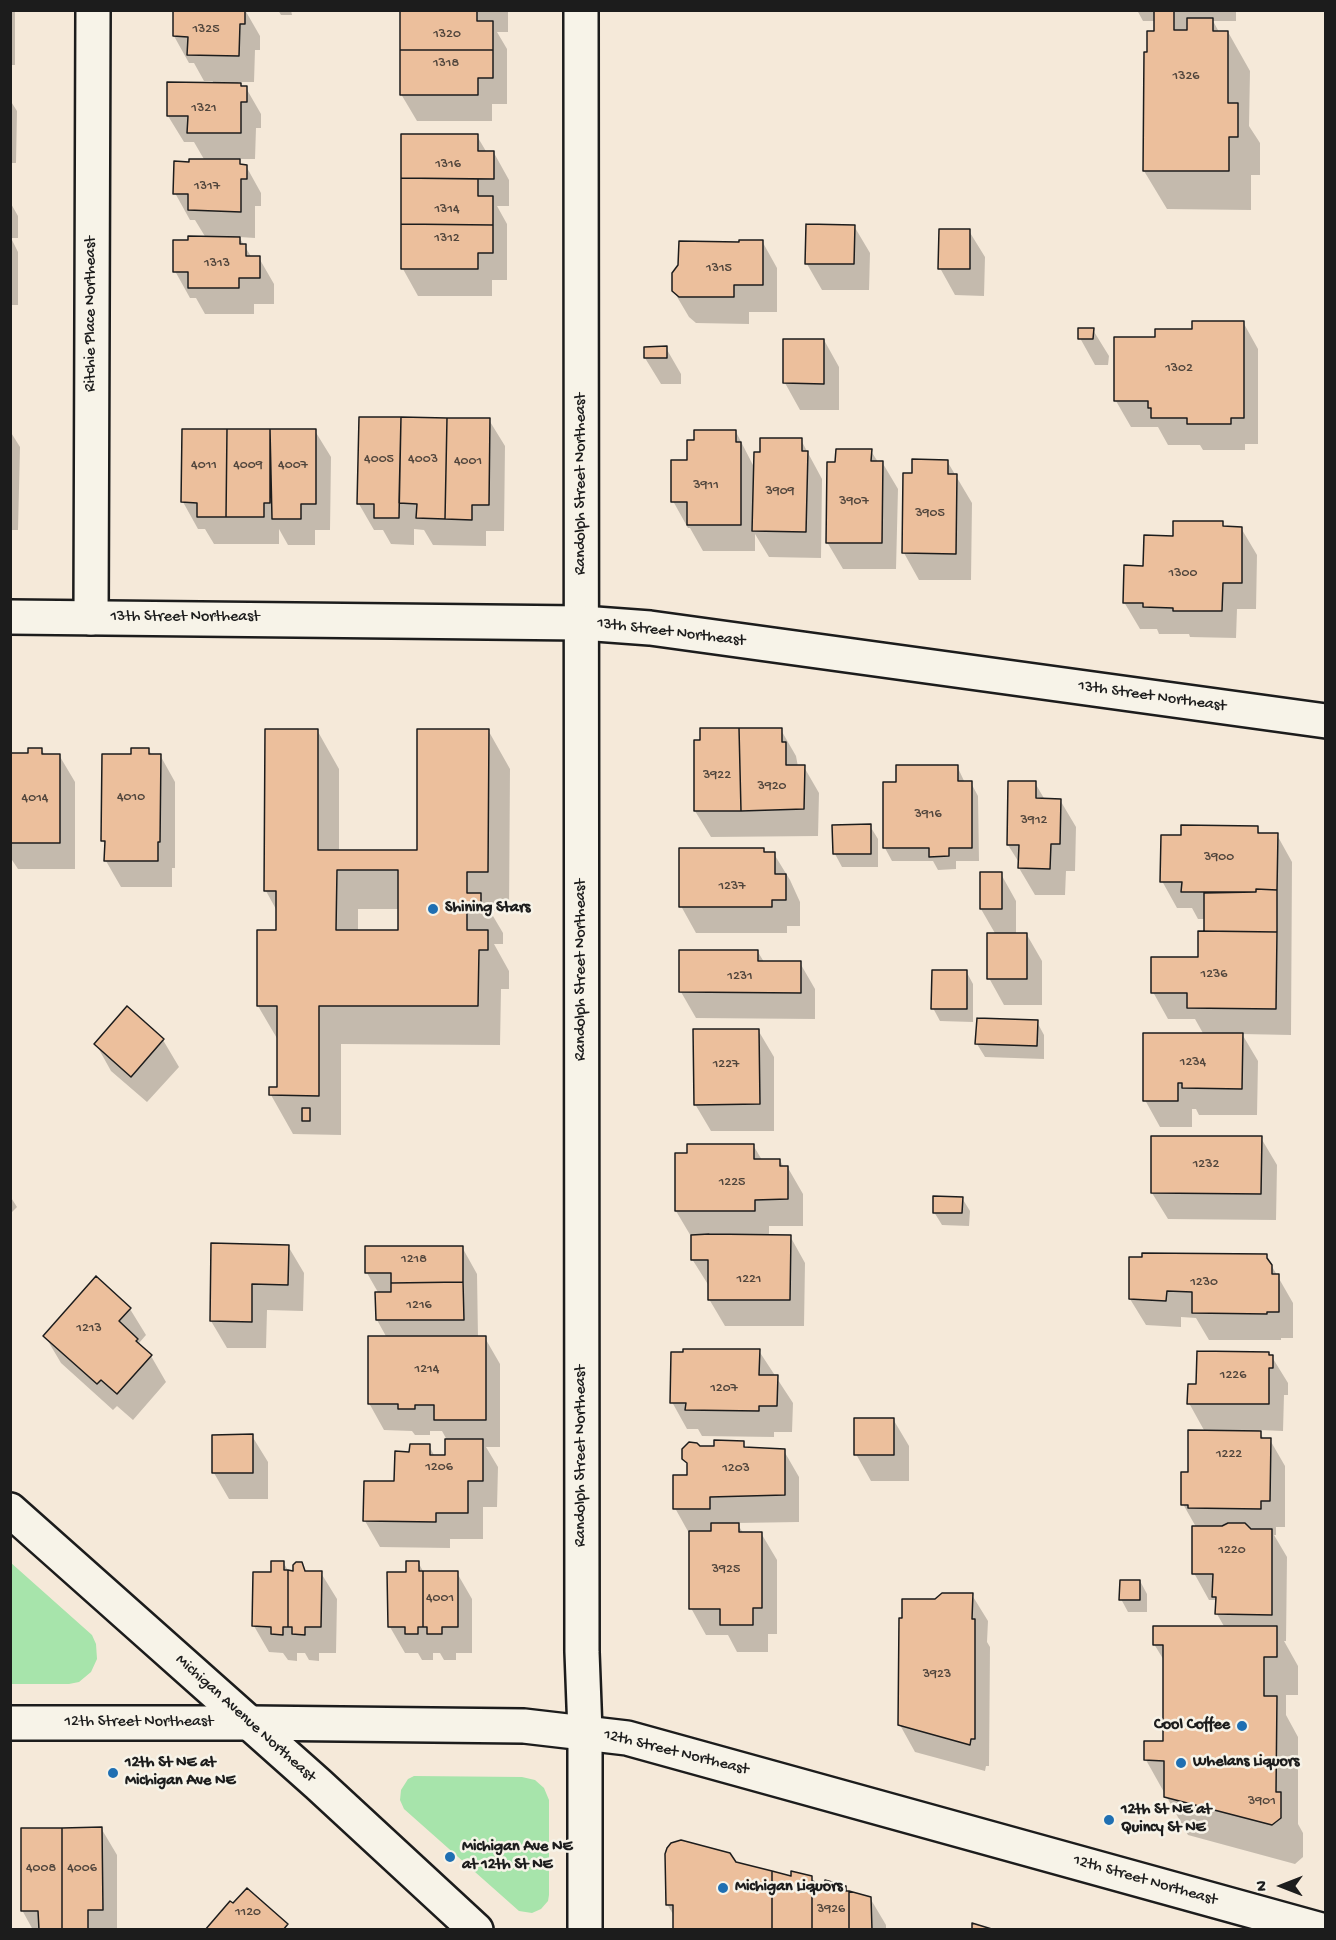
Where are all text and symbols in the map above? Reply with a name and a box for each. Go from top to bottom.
house number: 1325 [192,22,220,38]
house number: 1320 [433,27,461,43]
house number: 1318 [433,56,459,72]
house number: 1326 [1173,69,1199,85]
house number: 1321 [191,101,217,117]
house number: 1316 [435,157,461,173]
house number: 1317 [194,179,220,195]
house number: 1314 [434,202,460,218]
house number: 1312 [434,231,460,247]
street label: Ritchie Place Northeast [82,236,102,392]
house number: 1313 [204,256,230,272]
house number: 1315 [706,261,732,277]
house number: 1302 [1165,361,1193,377]
street label: Randolph Street Northeast [572,393,592,575]
house number: 4005 [364,452,394,468]
house number: 4003 [408,452,438,468]
house number: 4001 [454,454,482,470]
house number: 4011 [191,458,217,474]
house number: 4009 [233,458,263,474]
house number: 4007 [278,458,308,474]
house number: 3911 [693,478,719,494]
house number: 3909 [765,484,795,500]
house number: 3907 [839,494,869,510]
house number: 3905 [915,506,945,522]
house number: 1300 [1169,566,1197,582]
street label: 13th Street Northeast [110,608,260,628]
street label: 13th Street Northeast [596,614,746,652]
street label: 13th Street Northeast [1077,677,1227,717]
house number: 3922 [703,768,731,784]
house number: 3920 [757,779,787,795]
house number: 4010 [117,790,145,806]
house number: 4014 [22,791,48,807]
house number: 3916 [914,807,942,823]
house number: 3912 [1021,813,1047,829]
house number: 3900 [1204,850,1234,866]
street label: Randolph Street Northeast [572,879,592,1061]
house number: 1237 [718,879,746,895]
place label: Shining Stars [445,899,530,919]
marker: Shining Stars [426,902,440,916]
house number: 1236 [1201,967,1227,983]
house number: 1231 [727,969,753,985]
house number: 1234 [1180,1055,1206,1071]
house number: 1227 [713,1057,739,1073]
house number: 1232 [1193,1157,1219,1173]
house number: 1225 [719,1175,745,1191]
house number: 1218 [401,1252,427,1268]
house number: 1221 [736,1272,762,1288]
house number: 1230 [1190,1275,1218,1291]
house number: 1216 [406,1298,432,1314]
house number: 1213 [76,1321,102,1337]
house number: 1214 [415,1362,439,1378]
street label: Randolph Street Northeast [572,1365,592,1547]
house number: 1226 [1220,1368,1246,1384]
house number: 1207 [710,1381,738,1397]
house number: 1222 [1216,1447,1242,1463]
house number: 1206 [425,1460,453,1476]
house number: 1203 [722,1461,750,1477]
house number: 1220 [1218,1543,1246,1559]
house number: 3925 [712,1562,740,1578]
house number: 4001 [426,1591,454,1607]
street label: Michigan Avenue Northeast [171,1651,319,1787]
house number: 3923 [923,1667,951,1683]
street label: 12th Street Northeast [65,1713,213,1733]
place label: Cool Coffee [1154,1716,1230,1736]
marker: Cool Coffee [1235,1719,1249,1733]
street label: 12th Street Northeast [602,1726,750,1780]
place label: Whelans Liquors [1193,1753,1299,1773]
place label: 12th St NE at Michigan Ave NE [125,1754,235,1792]
marker: Whelans Liquors [1174,1756,1188,1770]
marker: 12th St NE at Michigan Ave NE [106,1766,120,1780]
house number: 3901 [1248,1794,1276,1810]
place label: 12th St NE at Quincy St NE [1121,1801,1212,1839]
marker: 12th St NE at Quincy St NE [1102,1813,1116,1827]
place label: Michigan Ave NE at 12th St NE [462,1838,572,1876]
marker: Michigan Ave NE at 12th St NE [443,1850,457,1864]
street label: 12th Street Northeast [1071,1851,1219,1911]
north arrow [1252,1856,1312,1916]
house number: 4008 [26,1861,56,1877]
house number: 4006 [67,1861,97,1877]
place label: Michigan Liquors [735,1878,843,1898]
marker: Michigan Liquors [716,1881,730,1895]
text: N [1254,1881,1273,1891]
house number: 3926 [817,1902,845,1918]
house number: 1120 [235,1905,261,1921]

